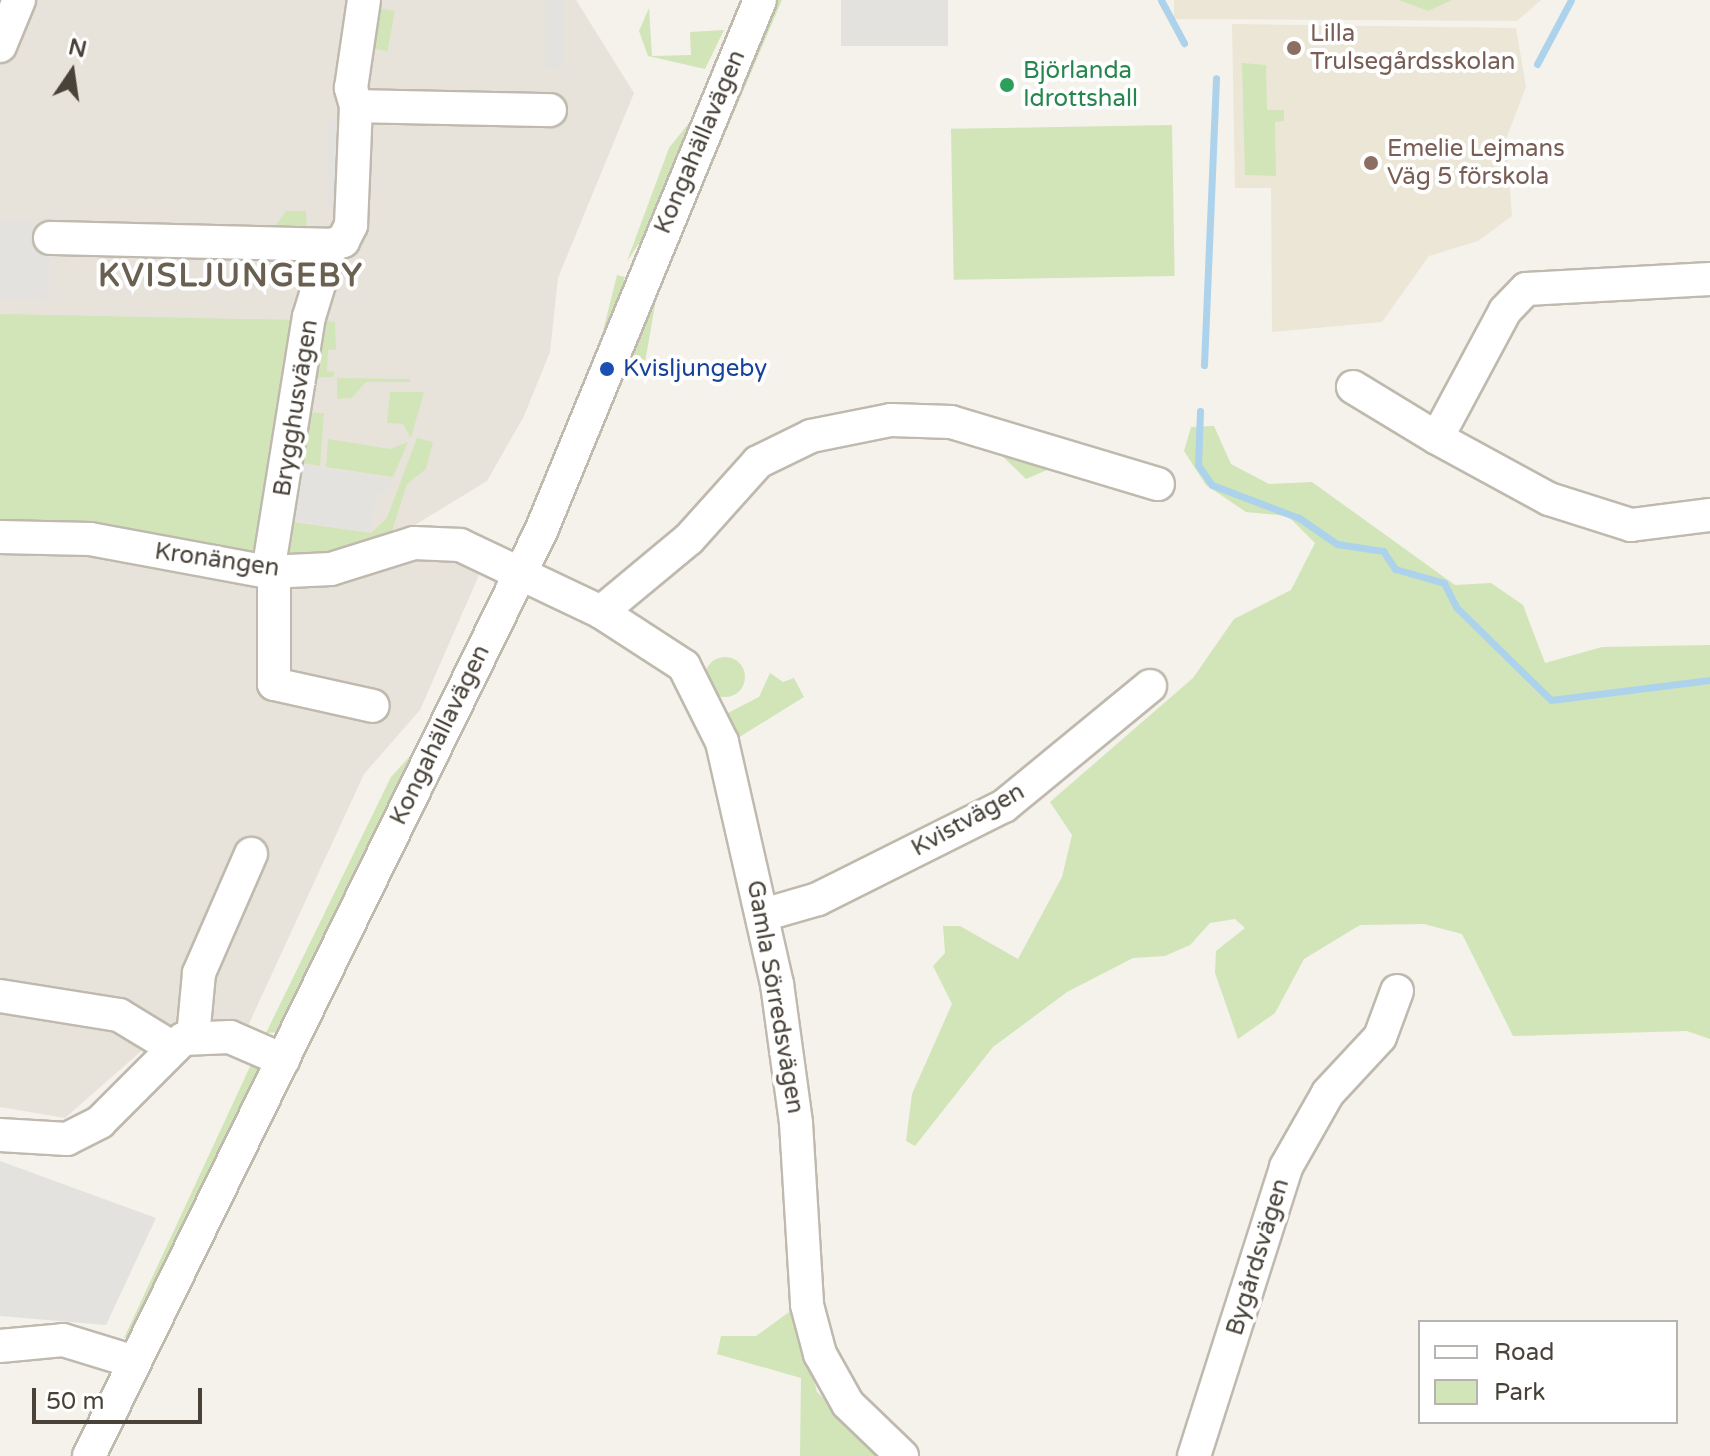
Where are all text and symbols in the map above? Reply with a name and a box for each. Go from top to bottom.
place label: Lilla Trulsegårdsskolan [1310,20,1515,76]
north arrow [32,32,112,112]
text: N [66,34,89,63]
marker: Lilla Trulsegårdsskolan [1285,39,1303,57]
street label: Kongahällavägen [648,46,752,238]
place label: Björlanda Idrottshall [1023,57,1138,113]
marker: Björlanda Idrottshall [998,76,1016,94]
place label: Emelie Lejmans Väg 5 förskola [1387,135,1565,191]
marker: Emelie Lejmans Väg 5 förskola [1362,154,1380,172]
district label: KVISLJUNGEBY [98,257,364,295]
street label: Brygghusvägen [268,318,324,498]
place label: Kvisljungeby [623,355,767,383]
marker: Kvisljungeby [598,360,616,378]
street label: Kronängen [153,537,281,583]
street label: Kongahällavägen [384,640,496,830]
street label: Kvistvägen [907,777,1029,863]
street label: Gamla Sörredsvägen [740,878,810,1116]
street label: Bygårdsvägen [1220,1175,1296,1339]
legend [1418,1320,1678,1424]
text: Road [1494,1338,1554,1367]
scale bar [36,1372,206,1422]
text: Park [1494,1378,1545,1407]
text: 50 m [46,1387,104,1416]

